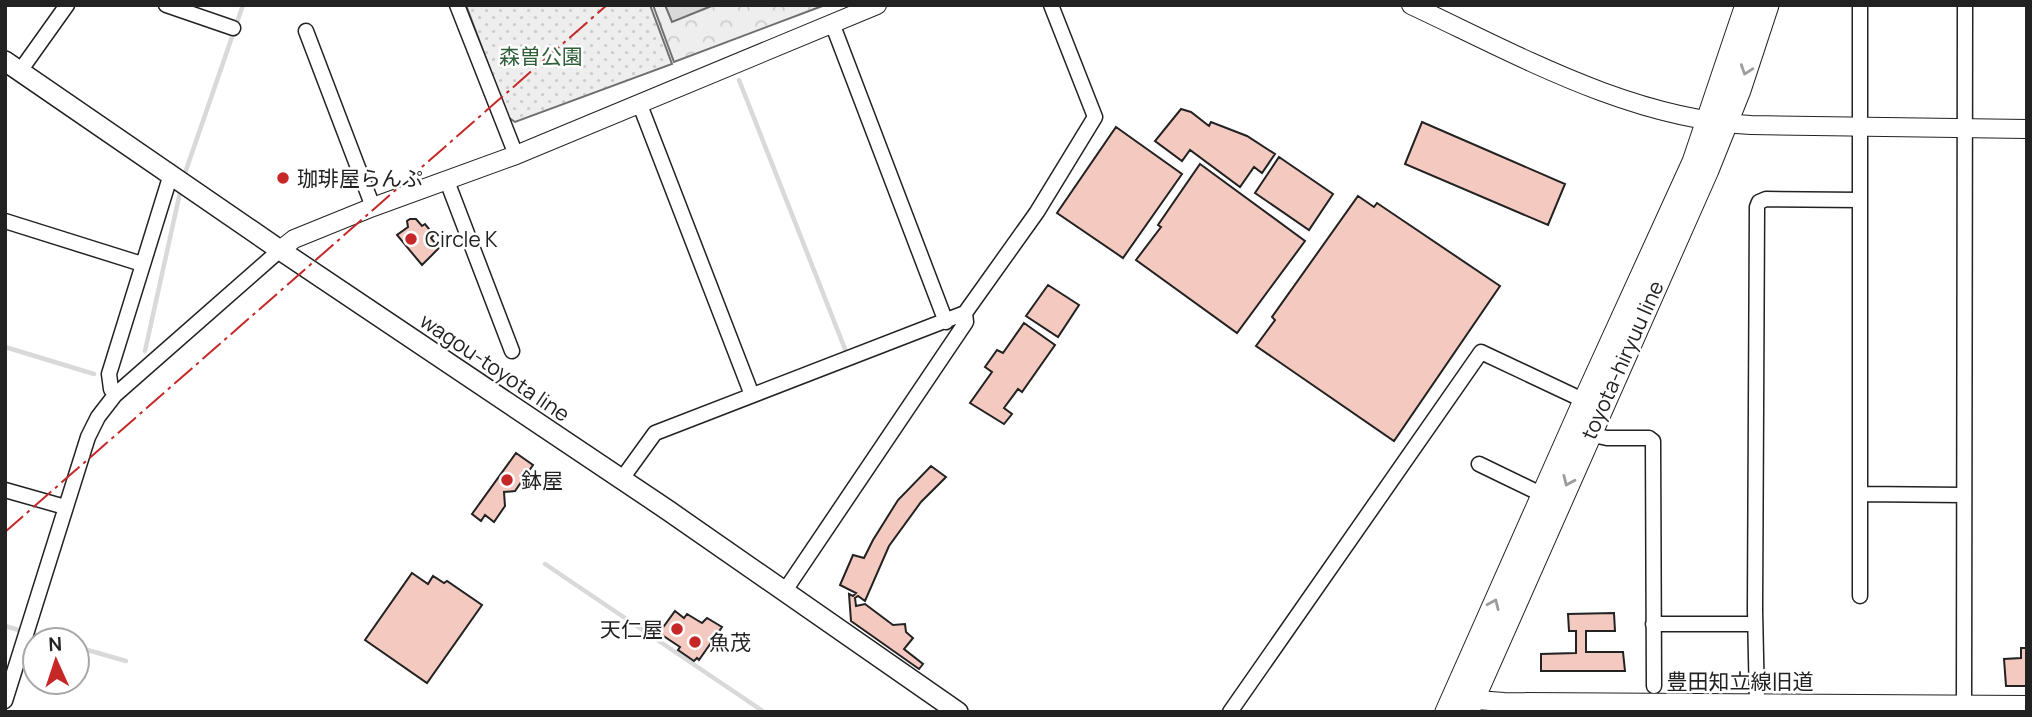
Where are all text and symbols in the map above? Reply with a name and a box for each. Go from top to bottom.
park label: 森曽公園 [499,42,583,70]
one-way arrow [1741,64,1755,76]
place label: 珈琲屋らんぷ [297,164,423,192]
marker: 珈琲屋らんぷ [275,170,291,186]
place label: Circle K [425,225,498,253]
marker: Circle K [403,231,419,247]
street label: toyota-hiryuu line [1574,276,1670,444]
street label: wagou-toyota line [415,306,575,428]
place label: 鉢屋 [521,466,563,494]
marker: 鉢屋 [499,472,515,488]
one-way arrow [1562,474,1576,486]
one-way arrow [1486,599,1500,611]
place label: 天仁屋 [600,615,663,643]
marker: 天仁屋 [669,621,685,637]
north arrow [21,626,91,696]
place label: 魚茂 [709,628,751,656]
text: N [48,631,63,657]
marker: 魚茂 [687,634,703,650]
street label: 豊田知立線旧道 [1667,667,1814,695]

